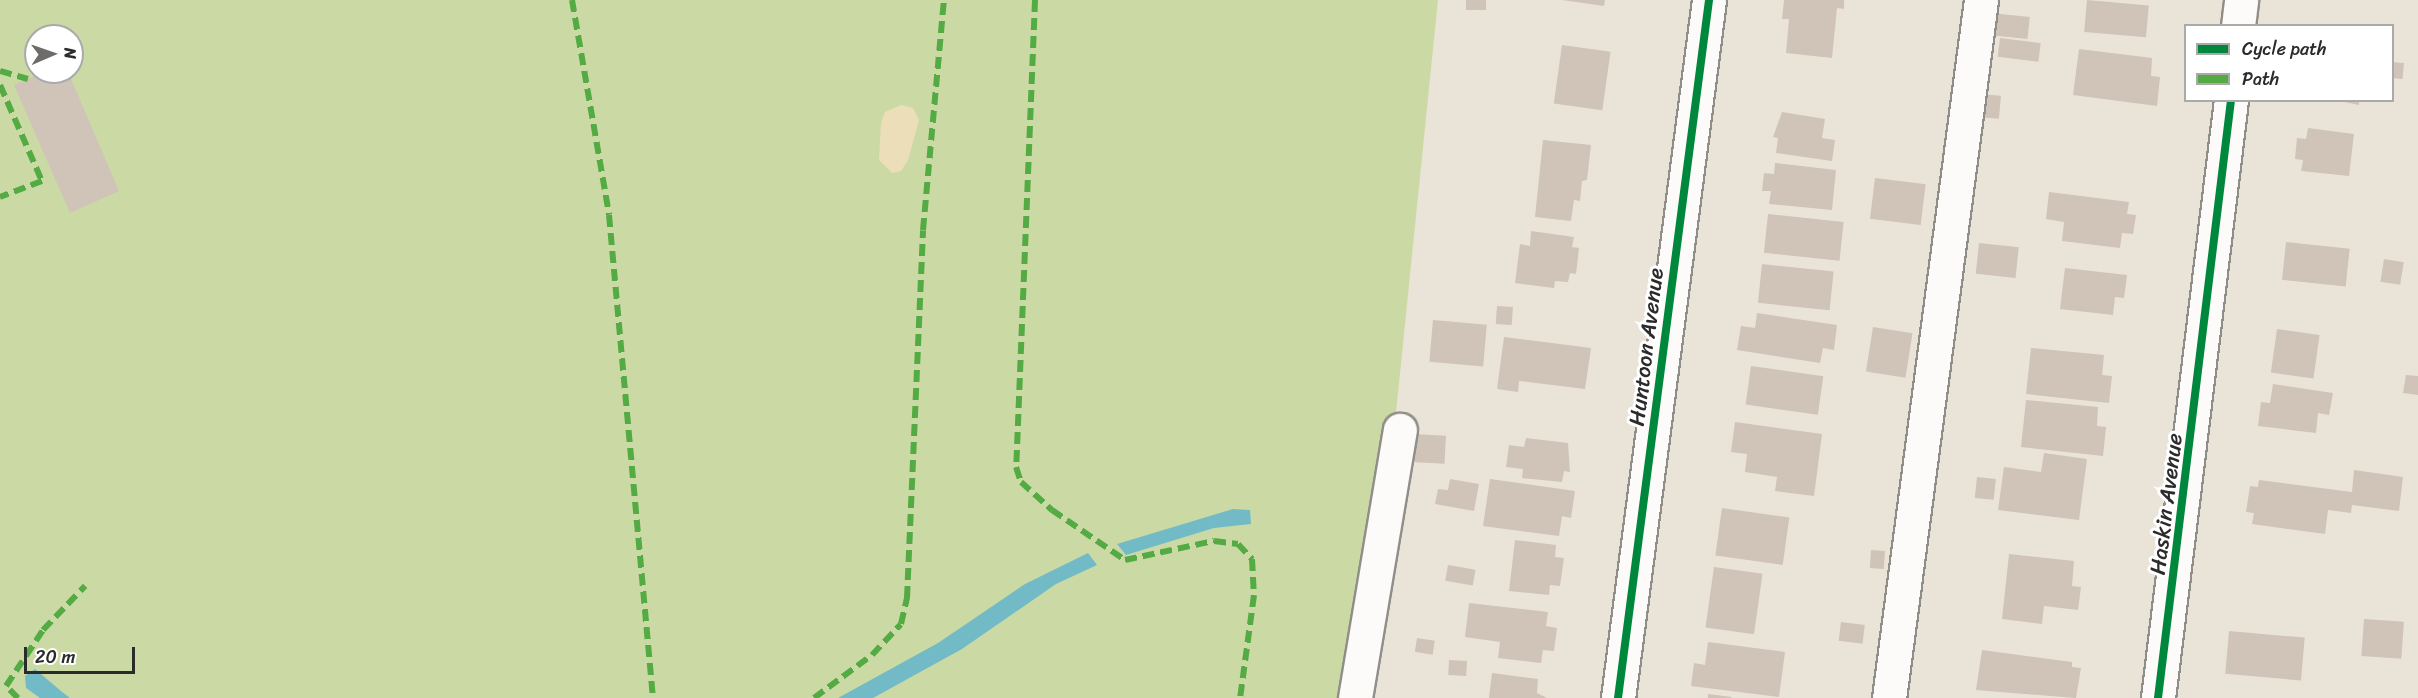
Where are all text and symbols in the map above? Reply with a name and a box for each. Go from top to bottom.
north arrow [24,24,84,84]
legend [2184,24,2394,102]
text: Cycle path [2242,33,2326,65]
text: N [56,47,85,59]
text: Path [2242,63,2279,95]
street label: Huntoon Avenue [1623,267,1669,427]
street label: Haskin Avenue [2144,432,2188,576]
scale bar [27,635,138,673]
text: 20 m [35,641,75,673]

